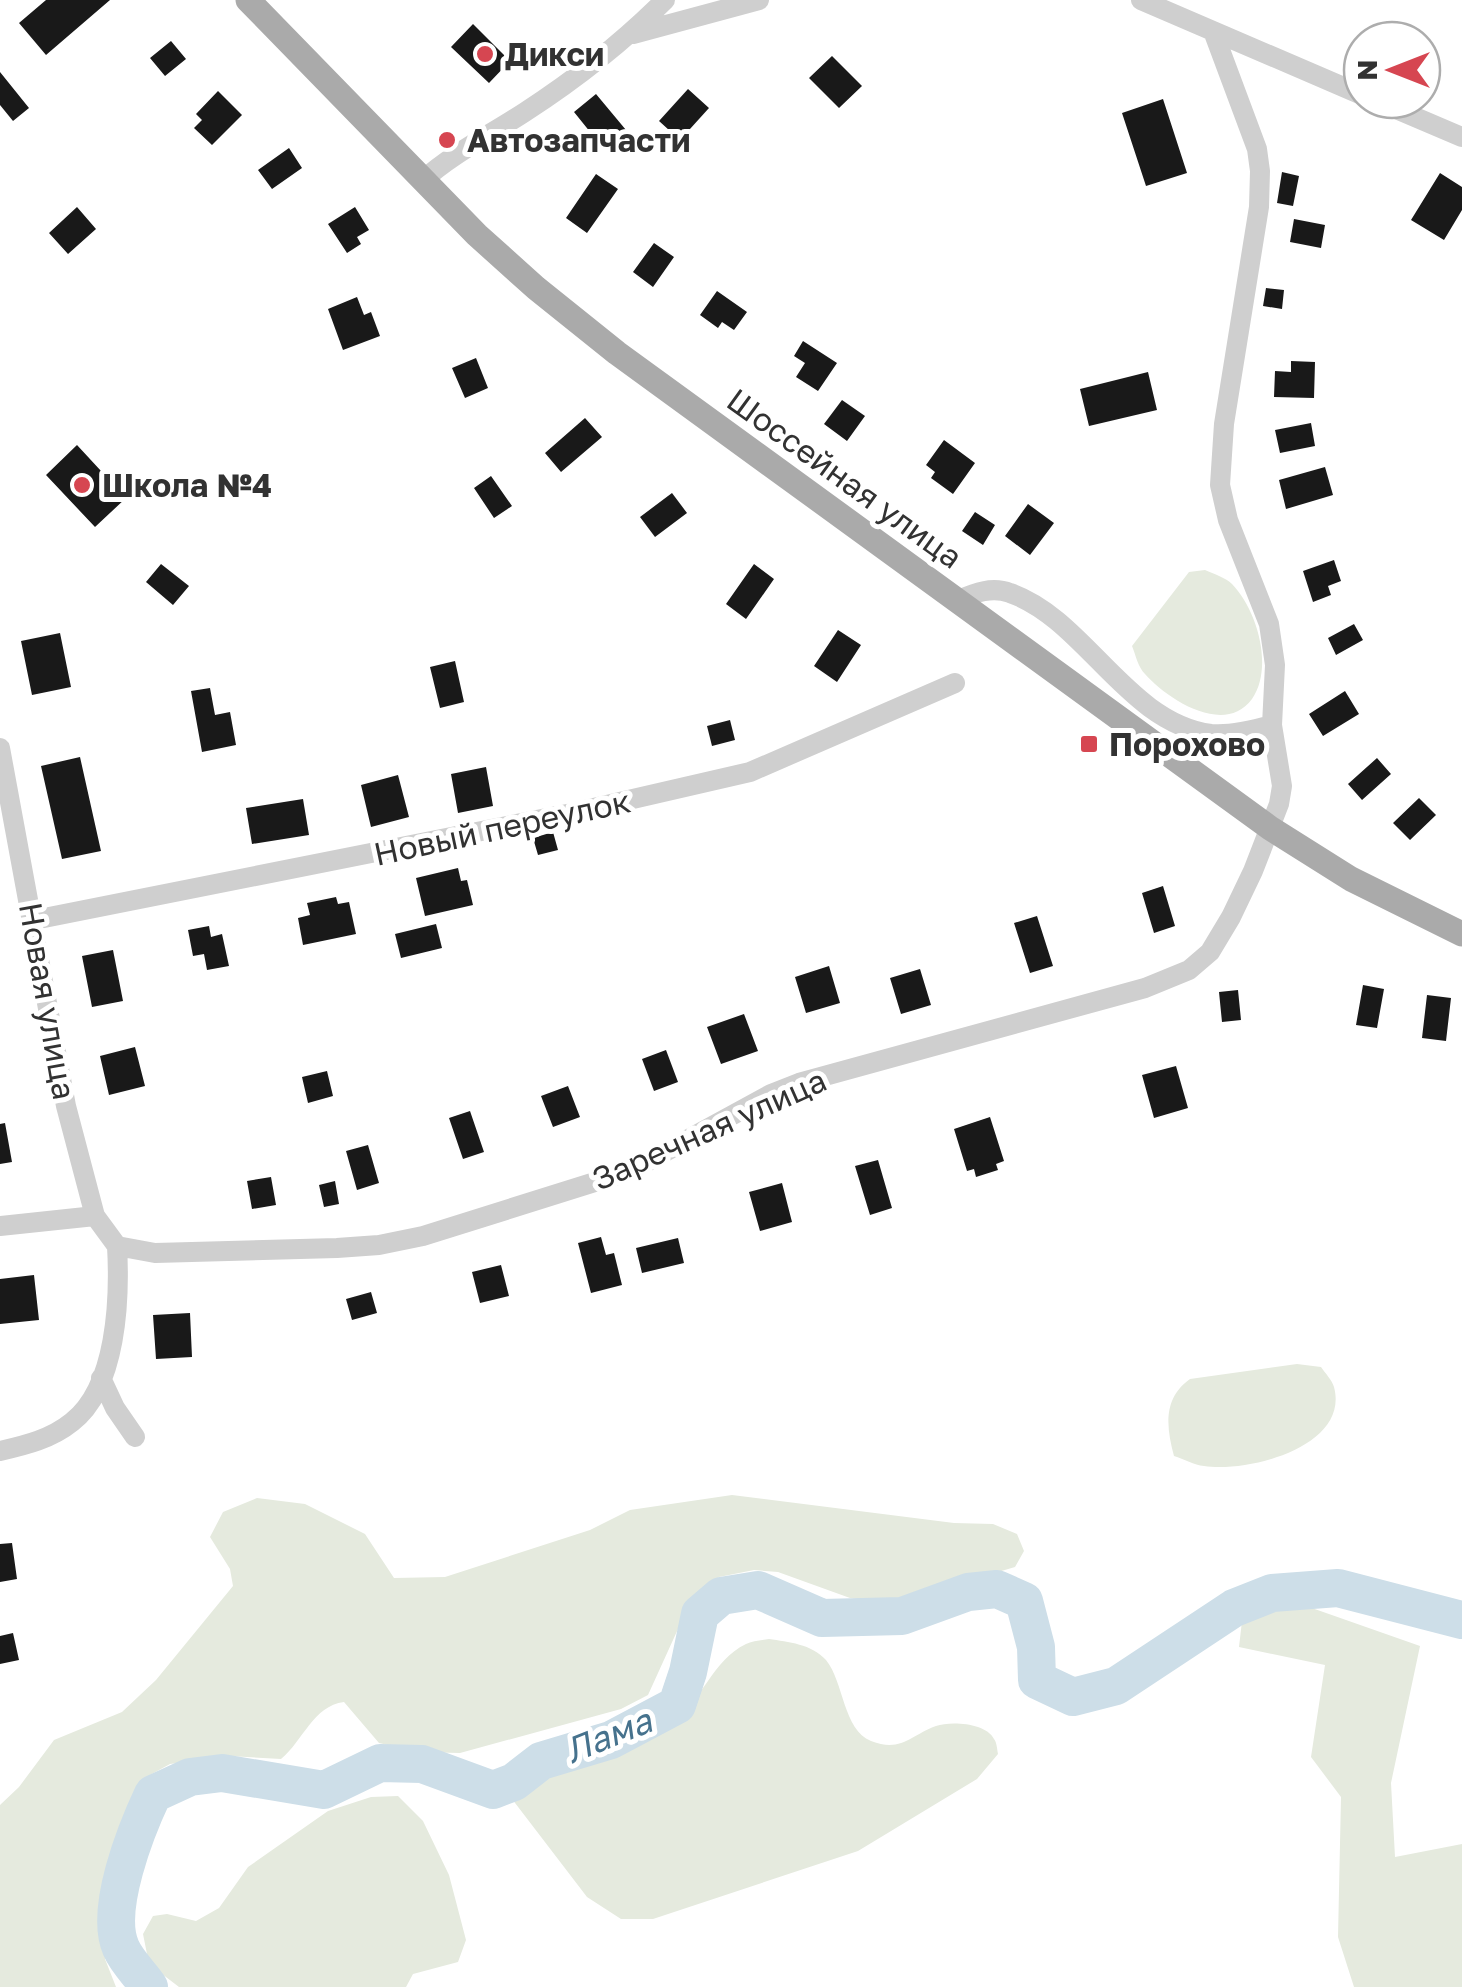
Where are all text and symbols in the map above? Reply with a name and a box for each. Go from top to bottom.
north arrow [1342,20,1442,120]
place label: Дикси [505,35,604,73]
marker: Дикси [474,43,496,65]
text: N [1350,59,1383,81]
place label: Автозапчасти [467,121,691,159]
marker: Автозапчасти [436,129,458,151]
street label: Шоссейная улица [720,380,970,576]
place label: Школа №4 [102,466,272,504]
marker: Школа №4 [71,474,93,496]
place label: Порохово [1109,725,1265,763]
marker: Порохово [1078,733,1100,755]
street label: Новый переулок [370,781,634,873]
street label: Новая улица [12,899,84,1103]
street label: Заречная улица [586,1060,832,1198]
water label: Лама [559,1698,659,1771]

